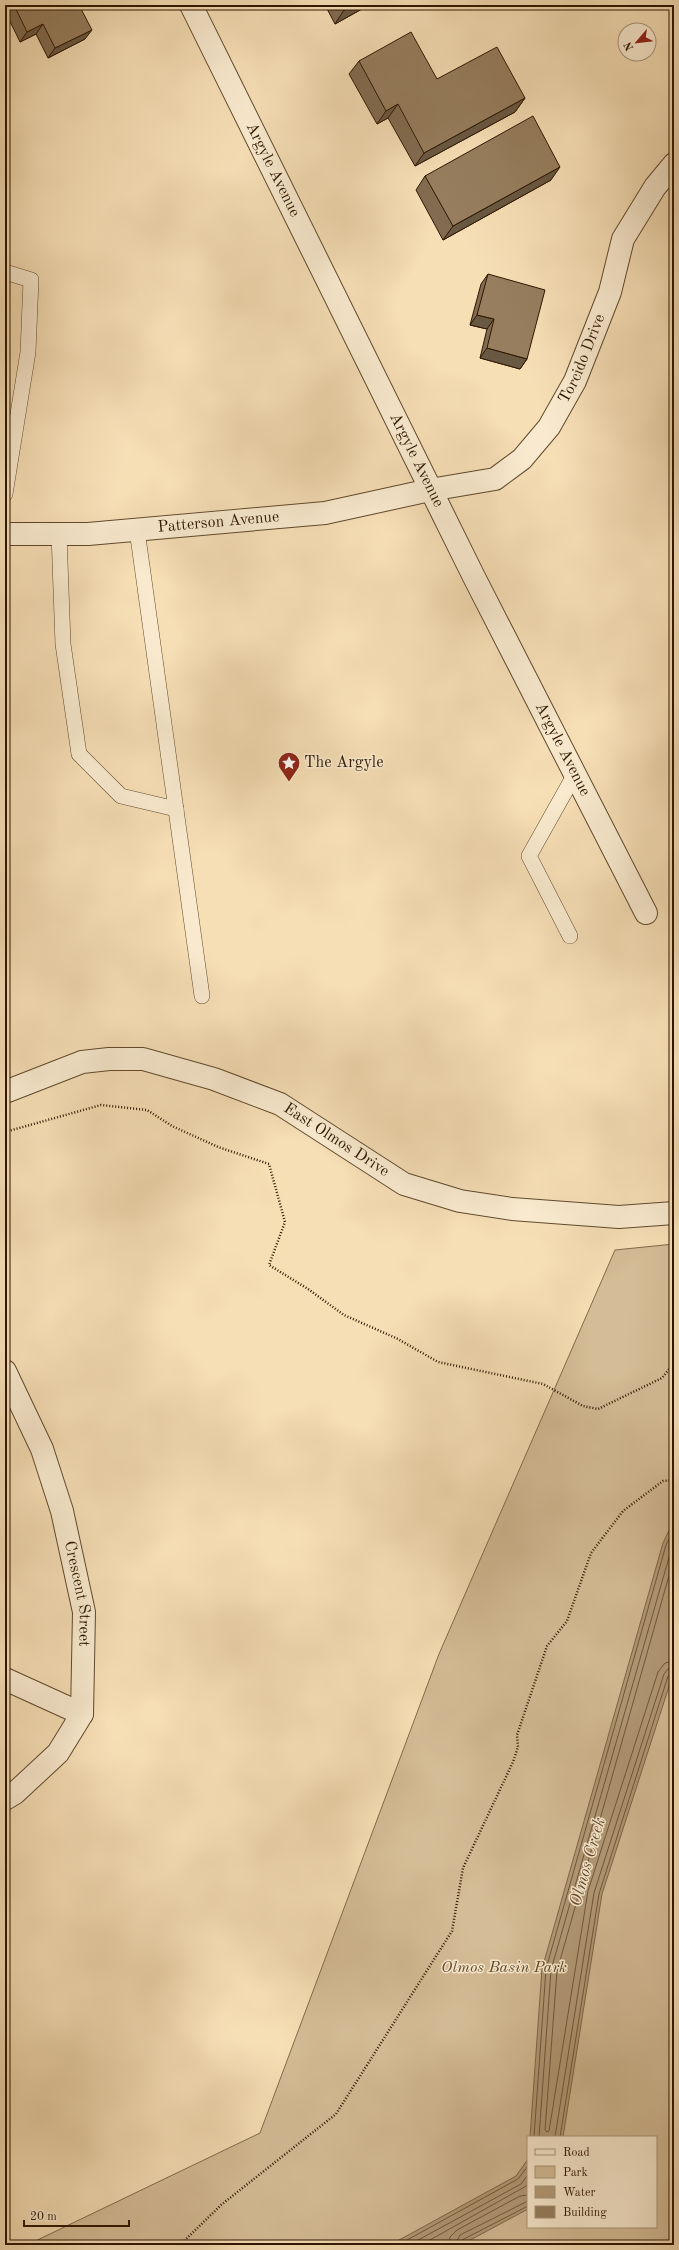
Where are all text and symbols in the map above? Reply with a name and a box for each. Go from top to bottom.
north arrow [617,22,657,62]
text: N [622,39,636,52]
street label: Argyle Avenue [243,120,303,220]
street label: Torcido Drive [556,312,608,406]
street label: Argyle Avenue [386,411,446,510]
street label: Patterson Avenue [157,509,280,536]
street label: Argyle Avenue [532,700,593,799]
place icon: The Argyle [276,750,302,783]
place label: The Argyle [304,755,384,771]
street label: East Olmos Drive [281,1100,392,1180]
street label: Crescent Street [61,1540,92,1647]
water label: Olmos Creek [567,1816,609,1908]
park label: Olmos Basin Park [441,1960,567,1976]
legend [527,2136,657,2228]
text: Road [563,2147,590,2159]
text: Park [563,2167,588,2179]
text: Water [563,2187,596,2199]
scale bar [24,2202,129,2228]
text: Building [563,2207,607,2219]
text: 20 m [30,2211,57,2223]

